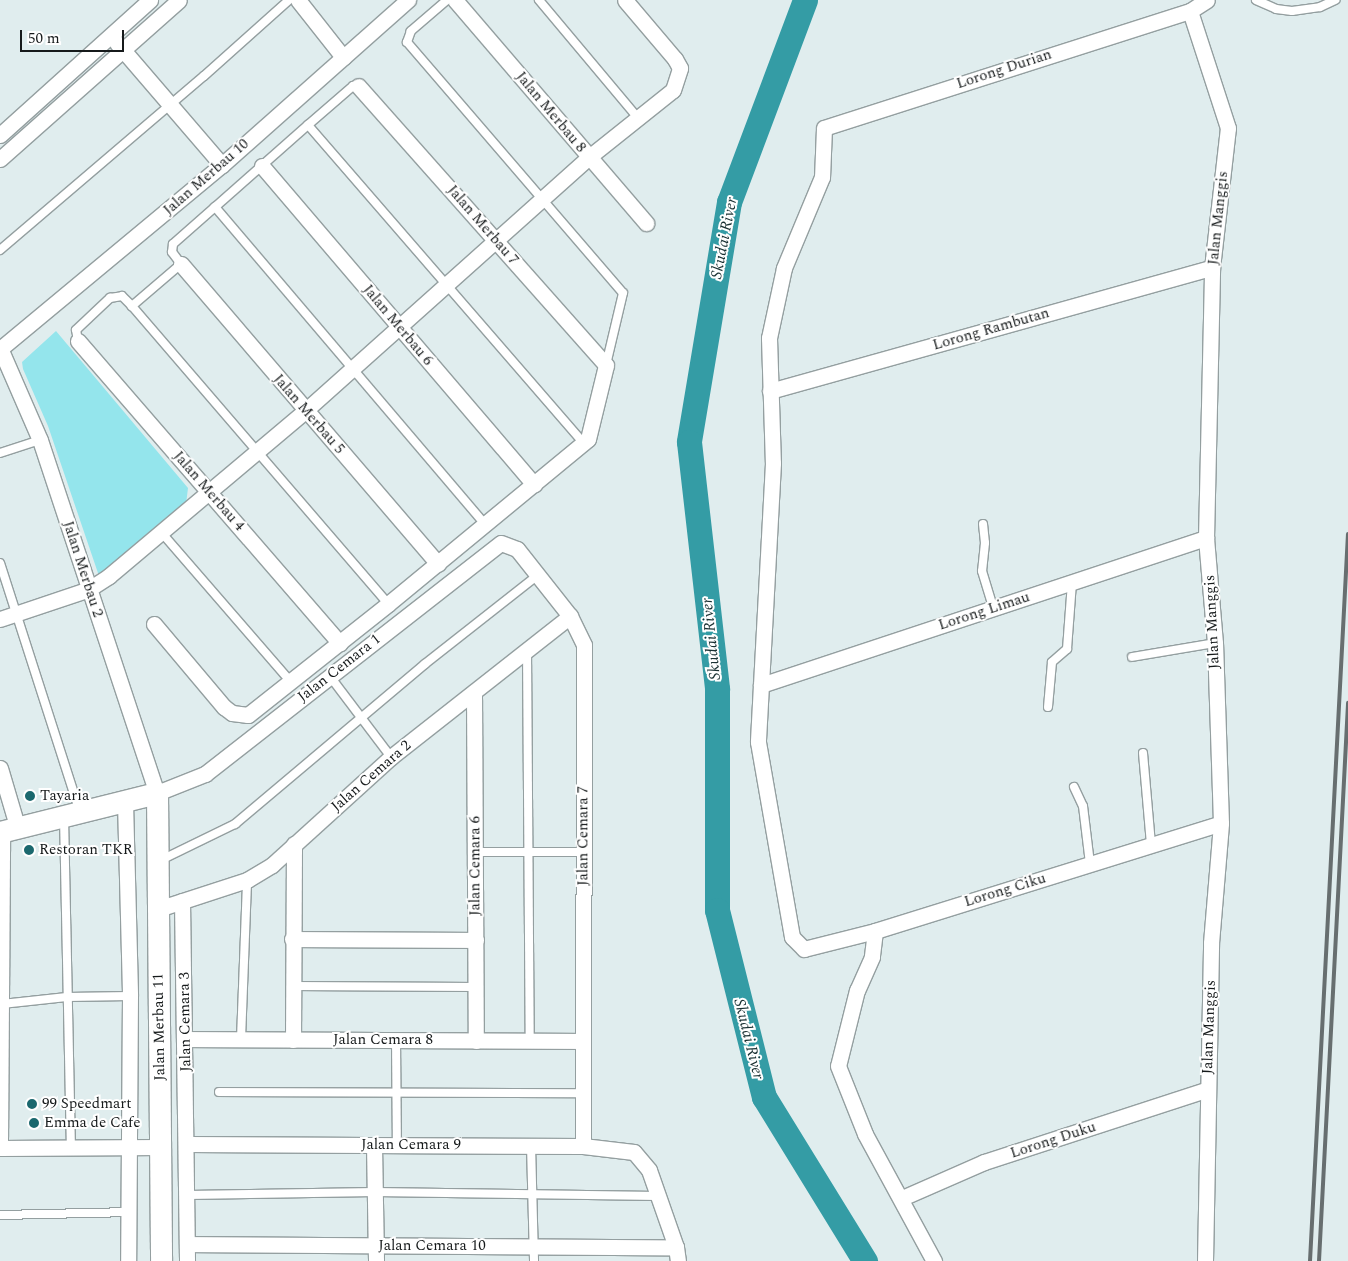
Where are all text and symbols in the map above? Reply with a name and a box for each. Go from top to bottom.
scale bar [22,20,126,52]
text: 50 m [28,27,60,50]
street label: Lorong Durian [954,45,1054,93]
street label: Jalan Merbau 8 [512,68,590,156]
street label: Jalan Merbau 10 [160,135,252,219]
street label: Jalan Manggis [1204,170,1232,266]
street label: Jalan Merbau 7 [443,181,523,269]
water label: Skudai River [707,196,741,280]
street label: Jalan Merbau 6 [359,281,437,369]
street label: Lorong Rambutan [931,304,1051,354]
street label: Jalan Merbau 5 [269,370,349,458]
street label: Jalan Merbau 4 [169,447,249,535]
street label: Jalan Merbau 2 [59,519,107,619]
street label: Jalan Manggis [1201,574,1223,670]
street label: Lorong Limau [936,588,1032,634]
water label: Skudai River [697,597,725,681]
street label: Jalan Cemara 1 [294,630,384,706]
street label: Jalan Cemara 2 [327,736,415,816]
street label: Jalan Cemara 7 [574,786,592,886]
place label: Tayaria [40,787,89,805]
marker: Tayaria [24,790,36,802]
street label: Jalan Cemara 6 [466,816,484,916]
place label: Restoran TKR [39,841,133,859]
marker: Restoran TKR [23,844,35,856]
street label: Lorong Ciku [962,869,1048,911]
street label: Jalan Cemara 3 [175,972,195,1072]
street label: Jalan Merbau 11 [149,973,169,1081]
street label: Jalan Manggis [1198,979,1220,1075]
water label: Skudai River [730,997,768,1081]
street label: Jalan Cemara 8 [333,1031,433,1049]
place label: 99 Speedmart [42,1095,132,1113]
marker: 99 Speedmart [26,1098,38,1110]
place label: Emma de Cafe [44,1114,140,1132]
marker: Emma de Cafe [28,1117,40,1129]
street label: Lorong Duku [1008,1118,1098,1162]
street label: Jalan Cemara 9 [361,1136,461,1154]
street label: Jalan Cemara 10 [378,1237,486,1255]

